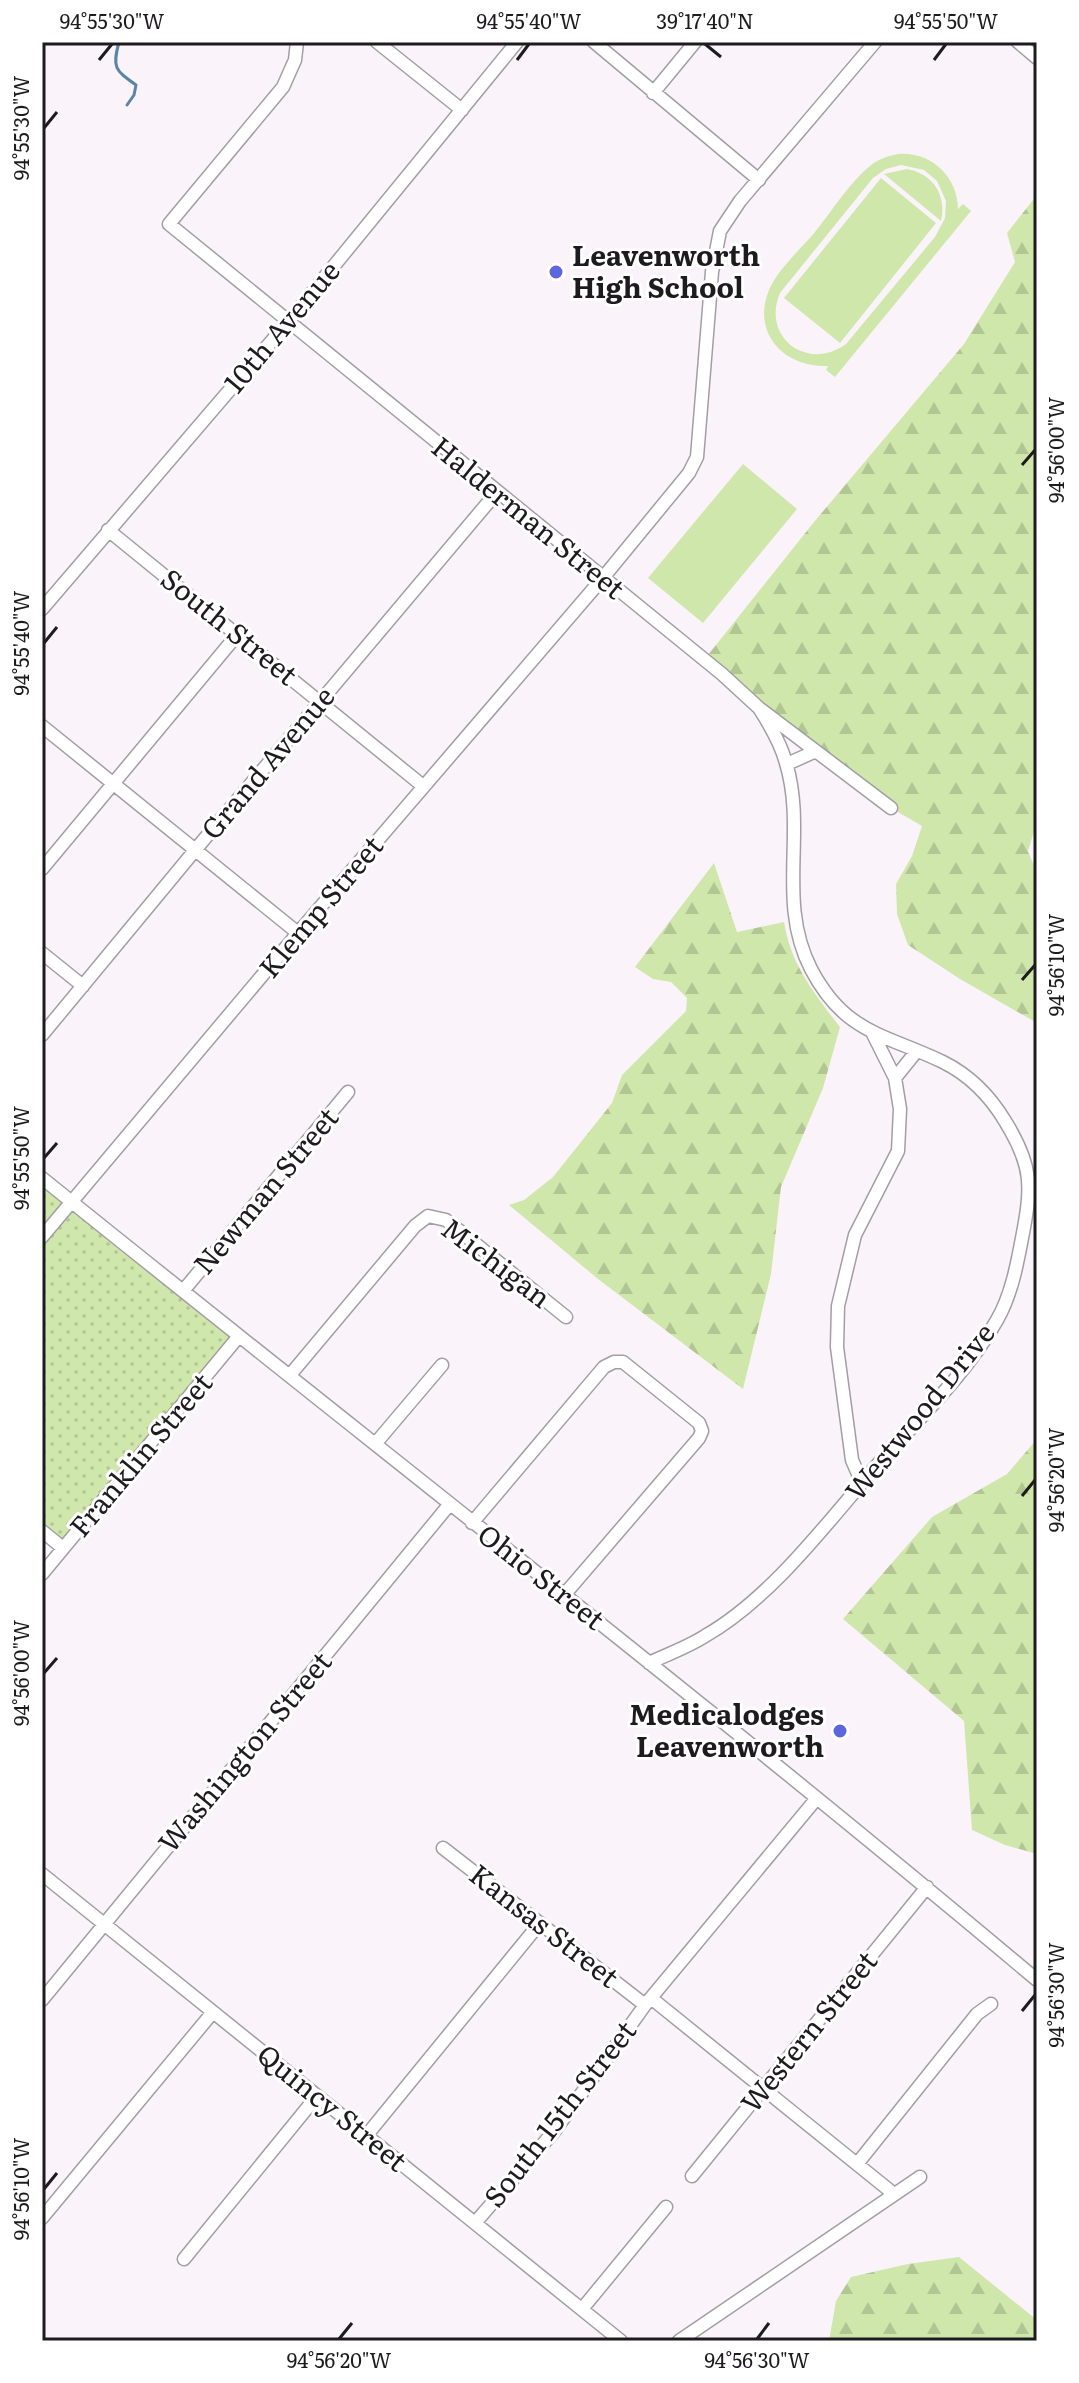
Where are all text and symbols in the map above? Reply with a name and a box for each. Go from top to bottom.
text: 94°55'30"W [60,5,164,35]
text: 94°55'40"W [477,5,582,35]
text: 39°17'40"N [656,5,754,35]
text: 94°55'50"W [894,5,998,35]
text: 94°55'30"W [5,76,35,180]
place label: Leavenworth High School [572,233,760,307]
street label: 10th Avenue [213,250,348,401]
marker: Leavenworth High School [547,263,565,281]
text: 94°56'00"W [1040,397,1070,503]
street label: Halderman Street [423,425,636,608]
street label: South Street [153,557,308,694]
text: 94°55'40"W [5,590,35,695]
street label: Grand Avenue [190,676,343,847]
street label: Klemp Street [247,825,392,986]
text: 94°56'10"W [1040,914,1070,1016]
street label: Newman Street [182,1097,347,1282]
text: 94°55'50"W [5,1106,35,1210]
street label: Michigan [434,1206,561,1317]
street label: Westwood Drive [834,1313,1003,1509]
street label: Franklin Street [58,1362,221,1545]
text: 94°56'20"W [1040,1428,1070,1532]
street label: Ohio Street [470,1512,615,1639]
text: 94°56'00"W [5,1620,35,1726]
street label: Washington Street [147,1640,341,1860]
place label: Medicalodges Leavenworth [629,1692,824,1766]
marker: Medicalodges Leavenworth [831,1722,849,1740]
street label: Kansas Street [462,1853,629,1997]
street label: Western Street [729,1940,886,2121]
text: 94°56'30"W [1040,1942,1070,2048]
street label: South 15th Street [472,2010,645,2215]
street label: Quincy Street [249,2033,418,2181]
text: 94°56'10"W [5,2138,35,2240]
text: 94°56'20"W [287,2344,391,2374]
text: 94°56'30"W [704,2344,810,2374]

